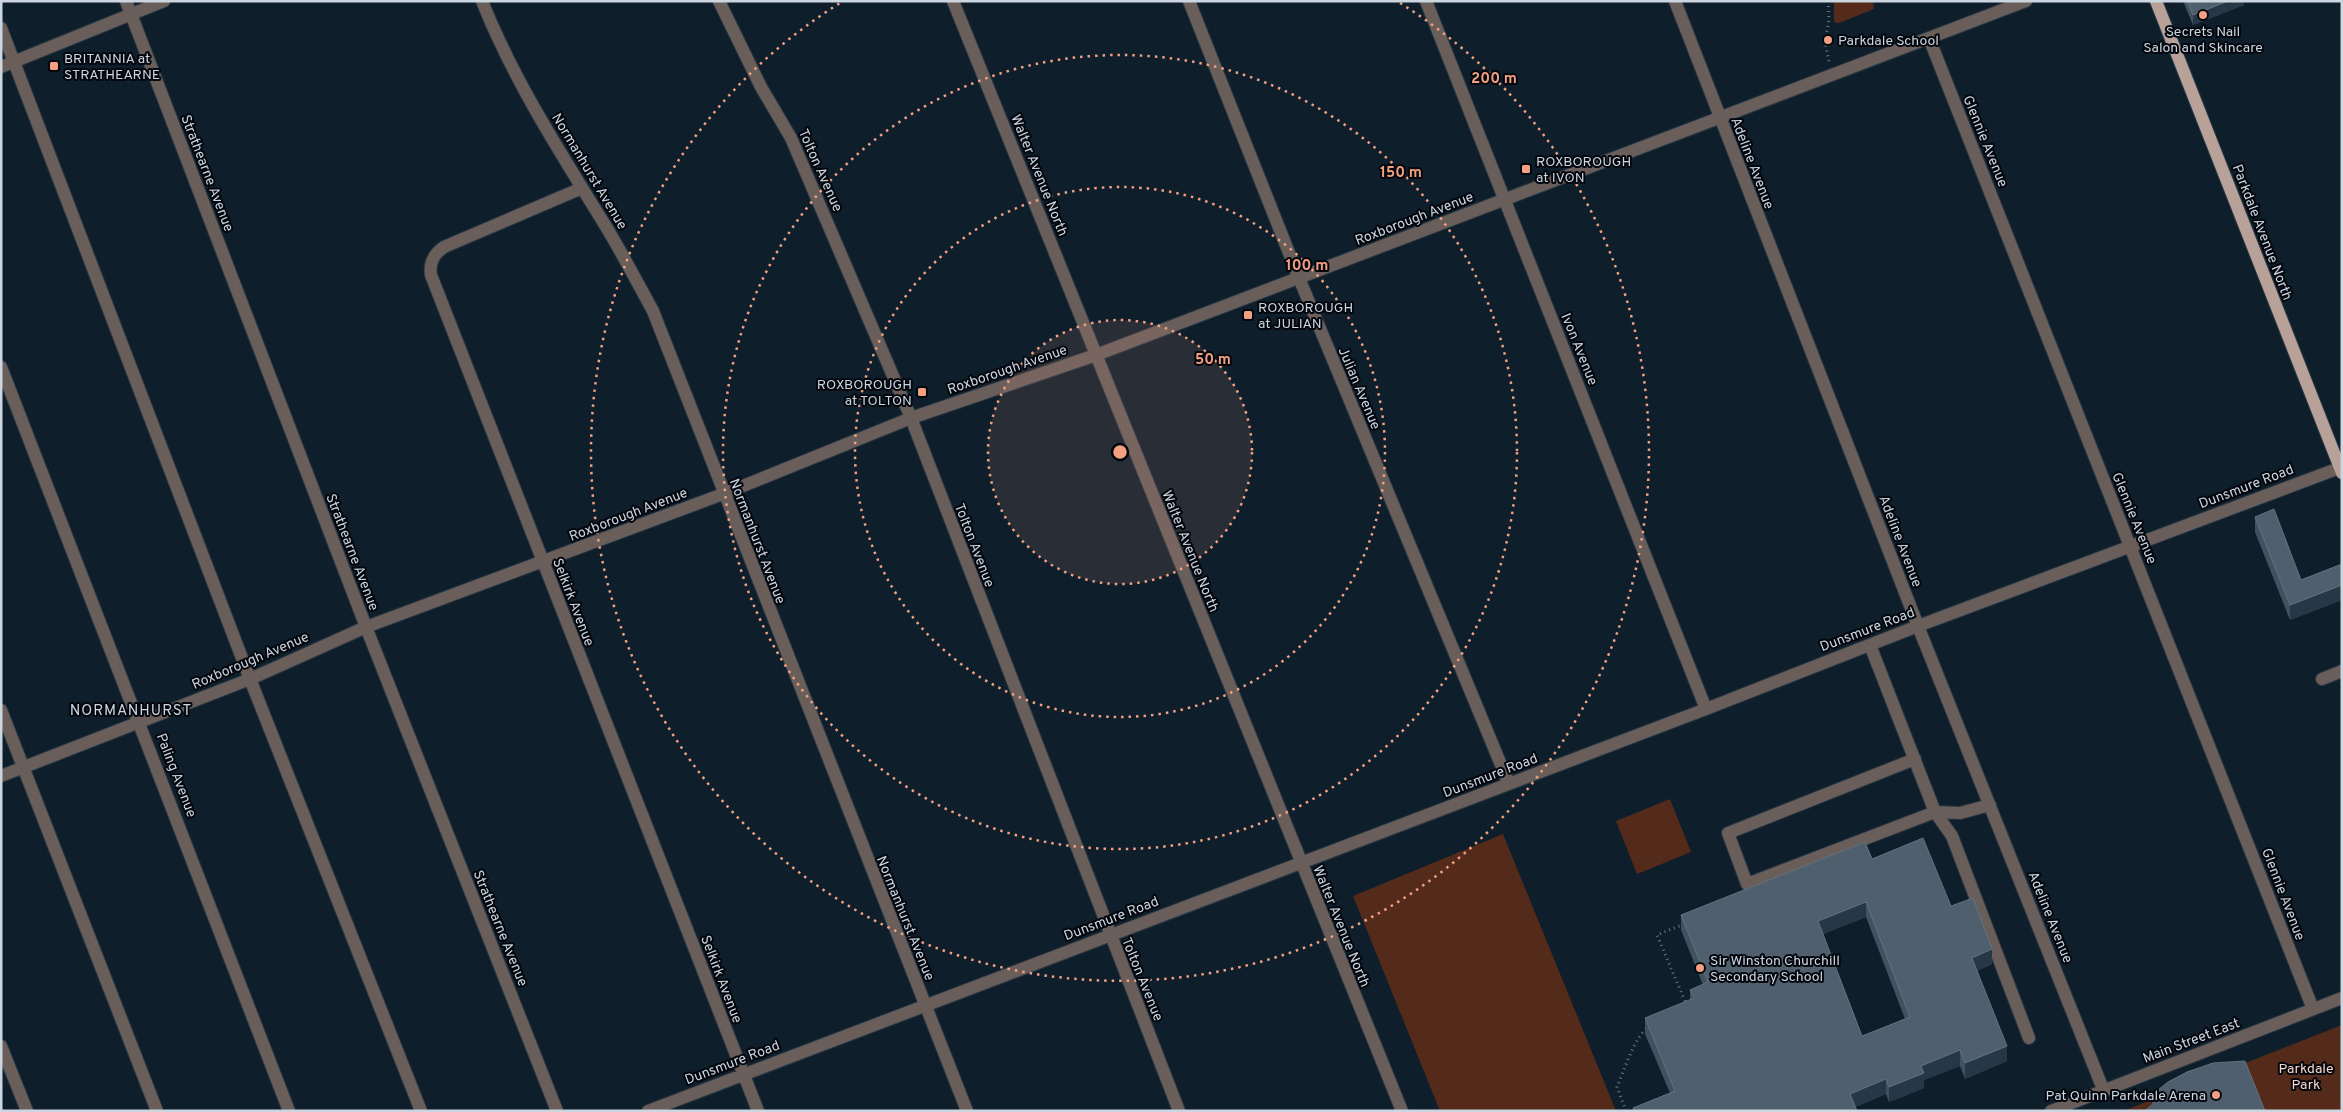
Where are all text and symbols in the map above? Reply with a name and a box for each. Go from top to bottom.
marker: Secrets Nail Salon and Skincare [2197,9,2209,21]
place label: Secrets Nail Salon and Skincare [2143,24,2263,57]
place label: Parkdale School [1838,33,1939,50]
marker: Parkdale School [1822,34,1834,46]
place label: BRITANNIA at STRATHEARNE [64,51,160,84]
marker: BRITANNIA at STRATHEARNE [48,60,60,72]
text: 200 m [1471,70,1517,89]
street label: Glennie Avenue [1958,93,2011,190]
street label: Normanhurst Avenue [547,110,630,233]
street label: Walter Avenue North [1006,112,1071,239]
street label: Strathearne Avenue [176,113,237,234]
street label: Adeline Avenue [1726,115,1777,212]
street label: Tolton Avenue [794,127,845,215]
place label: ROXBOROUGH at IVON [1536,154,1631,187]
street label: Parkdale Avenue North [2228,162,2295,303]
marker: ROXBOROUGH at IVON [1520,163,1532,175]
text: 150 m [1380,164,1422,183]
street label: Roxborough Avenue [1353,189,1476,250]
text: 100 m [1286,257,1328,276]
place label: ROXBOROUGH at JULIAN [1258,300,1353,333]
marker: ROXBOROUGH at JULIAN [1242,309,1254,321]
street label: Ivon Avenue [1556,311,1601,388]
street label: Roxborough Avenue [945,342,1070,399]
street label: Julian Avenue [1334,345,1384,432]
text: 50 m [1195,351,1231,370]
place label: ROXBOROUGH at TOLTON [817,377,912,410]
marker: ROXBOROUGH at TOLTON [916,386,928,398]
centre of rings [1111,443,1129,461]
street label: Dunsmure Road [2197,462,2296,513]
street label: Glennie Avenue [2107,470,2160,567]
street label: Normanhurst Avenue [725,476,788,607]
street label: Roxborough Avenue [567,485,690,546]
street label: Walter Avenue North [1157,488,1222,615]
street label: Strathearne Avenue [321,492,382,613]
street label: Adeline Avenue [1874,493,1925,590]
street label: Tolton Avenue [950,501,997,590]
street label: Selkirk Avenue [548,556,597,649]
street label: Dunsmure Road [1818,605,1917,656]
street label: Roxborough Avenue [189,629,312,694]
district label: NORMANHURST [70,702,192,721]
street label: Paling Avenue [152,731,199,820]
street label: Dunsmure Road [1441,751,1540,802]
street label: Glennie Avenue [2257,846,2308,943]
street label: Normanhurst Avenue [872,854,937,983]
street label: Walter Avenue North [1308,863,1373,990]
street label: Strathearne Avenue [469,868,531,989]
street label: Adeline Avenue [2024,869,2076,966]
street label: Dunsmure Road [1062,894,1161,945]
street label: Selkirk Avenue [696,933,745,1026]
street label: Tolton Avenue [1117,935,1166,1024]
place label: Sir Winston Churchill Secondary School [1710,953,1840,986]
marker: Sir Winston Churchill Secondary School [1694,962,1706,974]
street label: Main Street East [2141,1015,2242,1068]
street label: Dunsmure Road [683,1038,782,1089]
park label: Parkdale Park [2279,1061,2333,1094]
place label: Pat Quinn Parkdale Arena [2046,1088,2206,1105]
marker: Pat Quinn Parkdale Arena [2210,1089,2222,1101]

